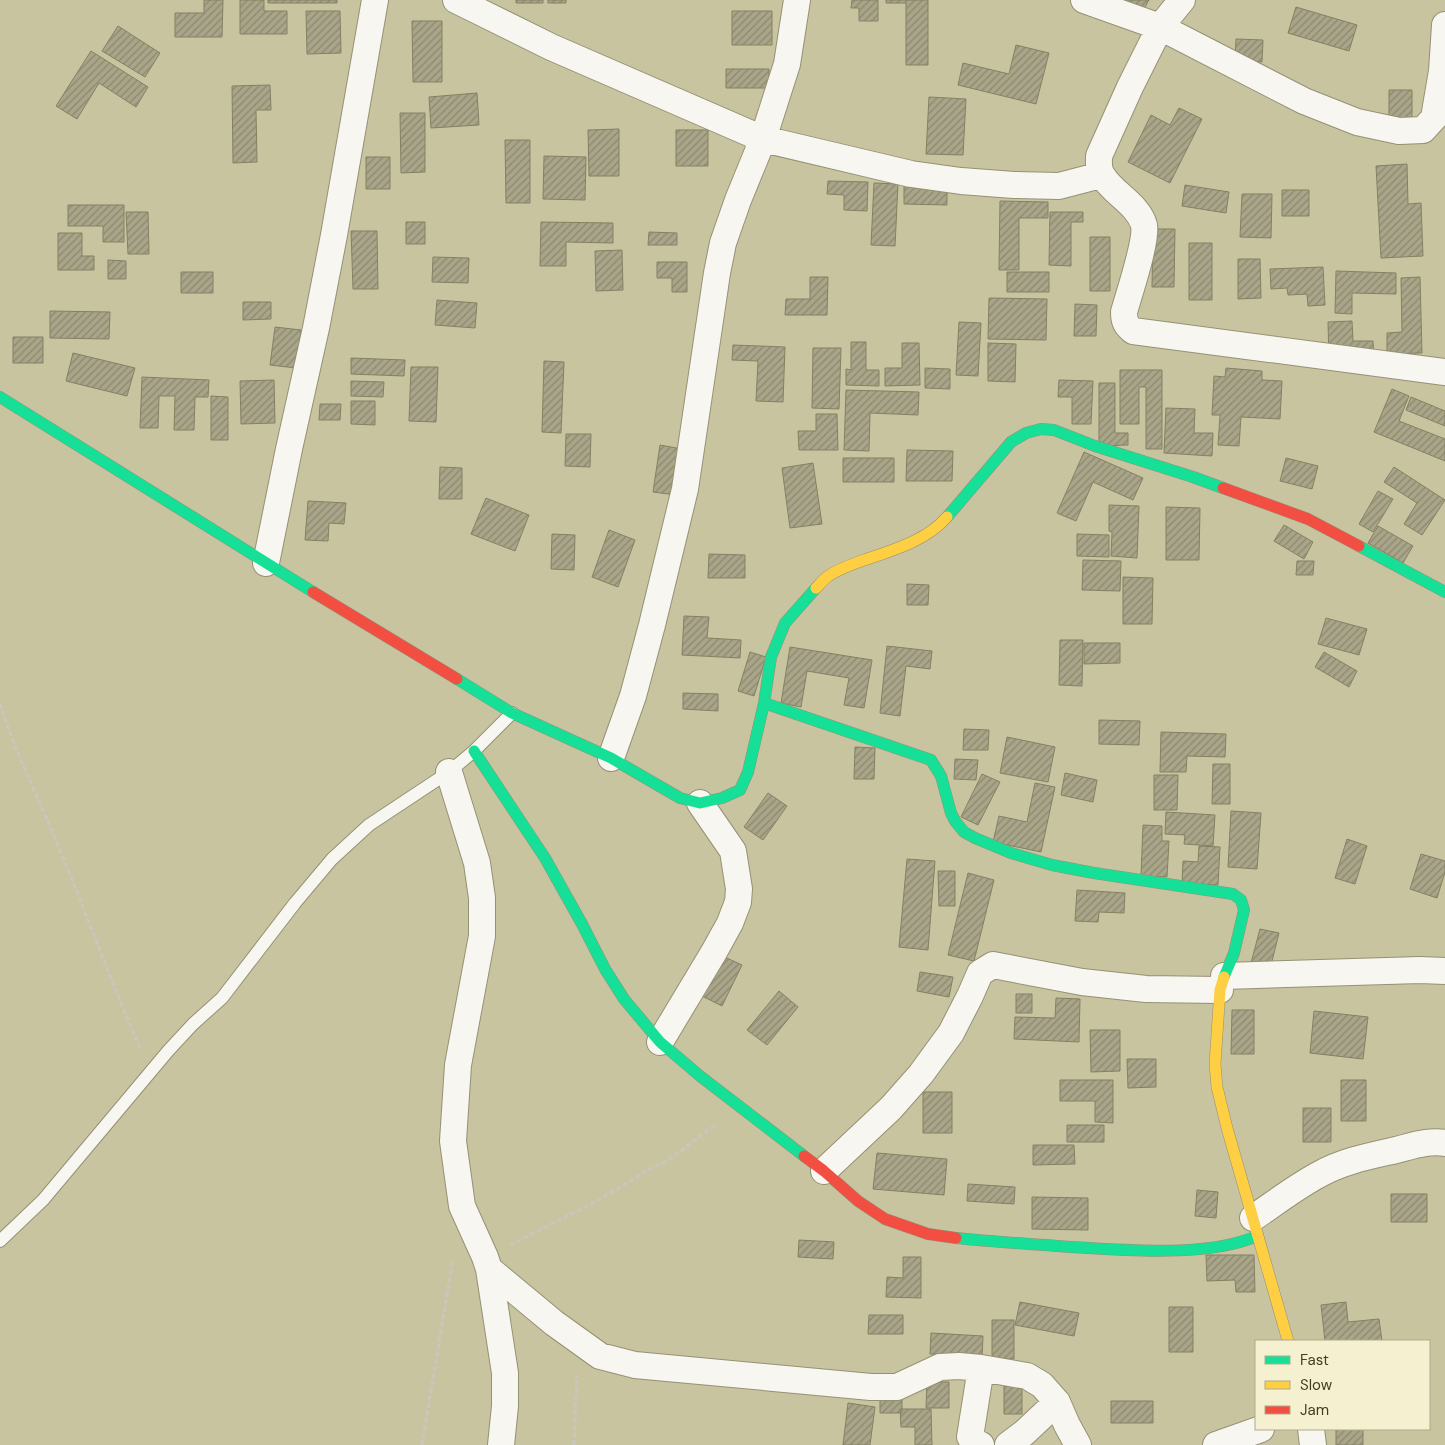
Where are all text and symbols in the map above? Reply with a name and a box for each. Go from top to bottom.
legend [1255,1340,1430,1430]
text: Fast [1300,1350,1329,1370]
text: Slow [1300,1375,1333,1395]
text: Jam [1300,1400,1329,1420]

